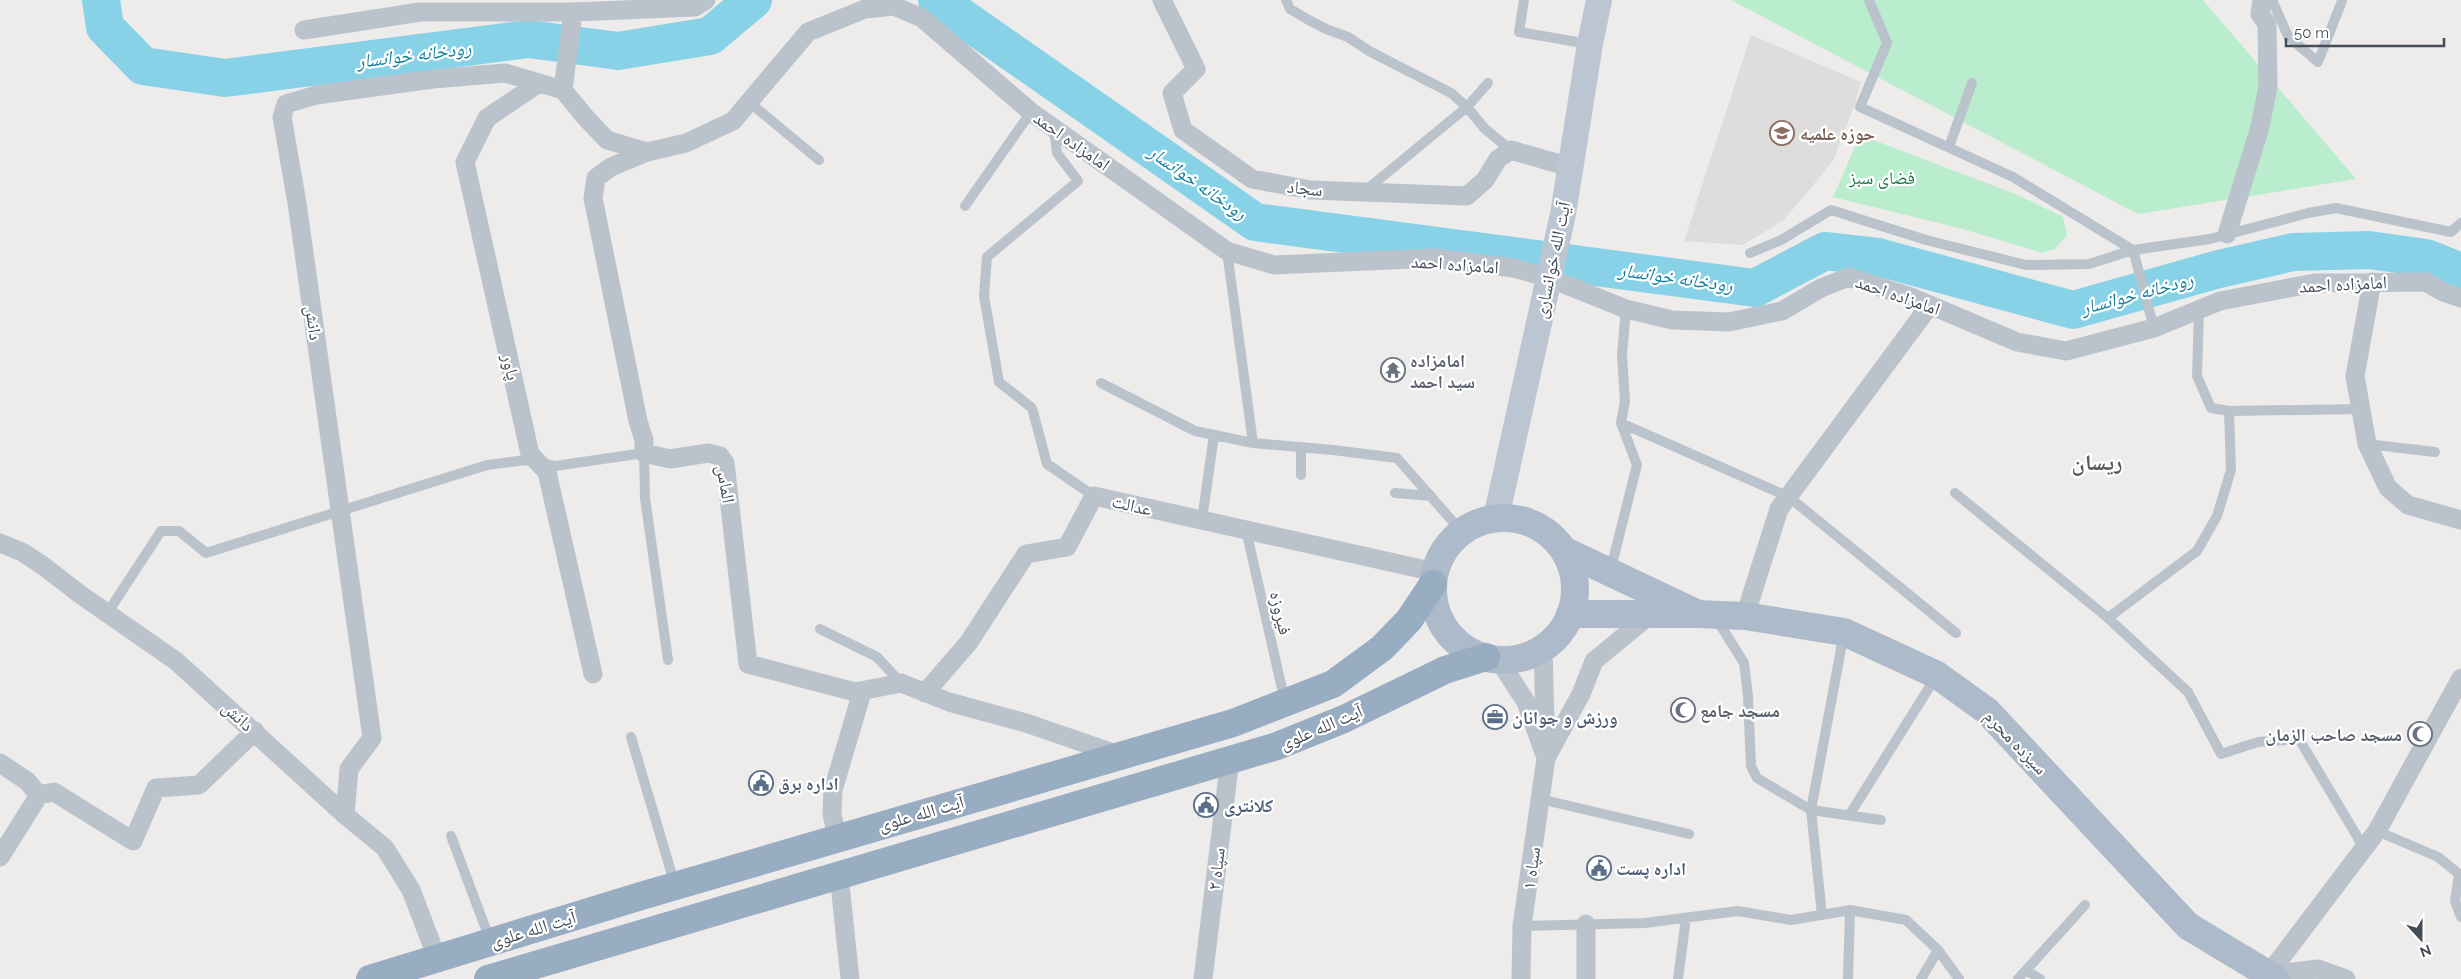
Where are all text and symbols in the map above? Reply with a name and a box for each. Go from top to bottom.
scale bar [2286,15,2444,47]
text: 50 m [2294,24,2329,42]
water label: رودخانه خوانسار [354,36,472,72]
street label: امامزاده احمد [1030,107,1114,175]
school or university icon: حوزه علمیه [1769,120,1795,146]
place label: حوزه علمیه [1800,123,1876,144]
water label: رودخانه خوانسار [1143,139,1251,224]
park label: فضای سبز [1848,167,1915,189]
street label: سجاد [1286,176,1324,200]
street label: آیت الله خوانساری [1529,199,1576,320]
street label: امامزاده احمد [1410,250,1500,278]
water label: رودخانه خوانسار [1616,258,1734,296]
water label: رودخانه خوانسار [2077,267,2195,319]
street label: امامزاده احمد [1853,271,1943,319]
street label: امامزاده احمد [2299,271,2387,297]
street label: دانش [300,304,327,342]
place label: امامزاده سید احمد [1410,350,1475,392]
street label: پاور [496,351,524,382]
temple icon: امامزاده سید احمد [1380,357,1406,383]
district label: ریسان [2072,449,2122,476]
street label: الماس [711,463,740,505]
street label: عدالت [1110,490,1154,520]
street label: فیروزه [1266,589,1296,637]
street label: دانش [217,696,258,736]
mosque icon: مسجد جامع [1670,697,1696,723]
street label: آیت الله علوی [1276,700,1366,755]
place label: مسجد جامع [1700,700,1780,723]
office icon: ورزش و جوانان [1482,704,1508,730]
street label: سیزده محرم [1979,705,2052,780]
place label: ورزش و جوانان [1512,707,1618,729]
mosque icon: مسجد صاحب الزمان [2407,721,2433,747]
place label: مسجد صاحب الزمان [2265,724,2402,746]
public building icon: اداره برق [748,770,774,796]
place label: اداره برق [778,773,839,795]
street label: آیت الله علوی [876,791,967,836]
public building icon: کلانتری [1193,792,1219,818]
place label: کلانتری [1224,795,1273,817]
street label: سپاه ۱ [1518,845,1546,891]
street label: سپاه ۲ [1203,846,1230,892]
public building icon: اداره پست [1586,855,1612,881]
place label: اداره پست [1616,858,1686,880]
street label: آیت الله علوی [488,906,579,953]
north arrow [2396,914,2446,964]
text: N [2418,942,2434,961]

